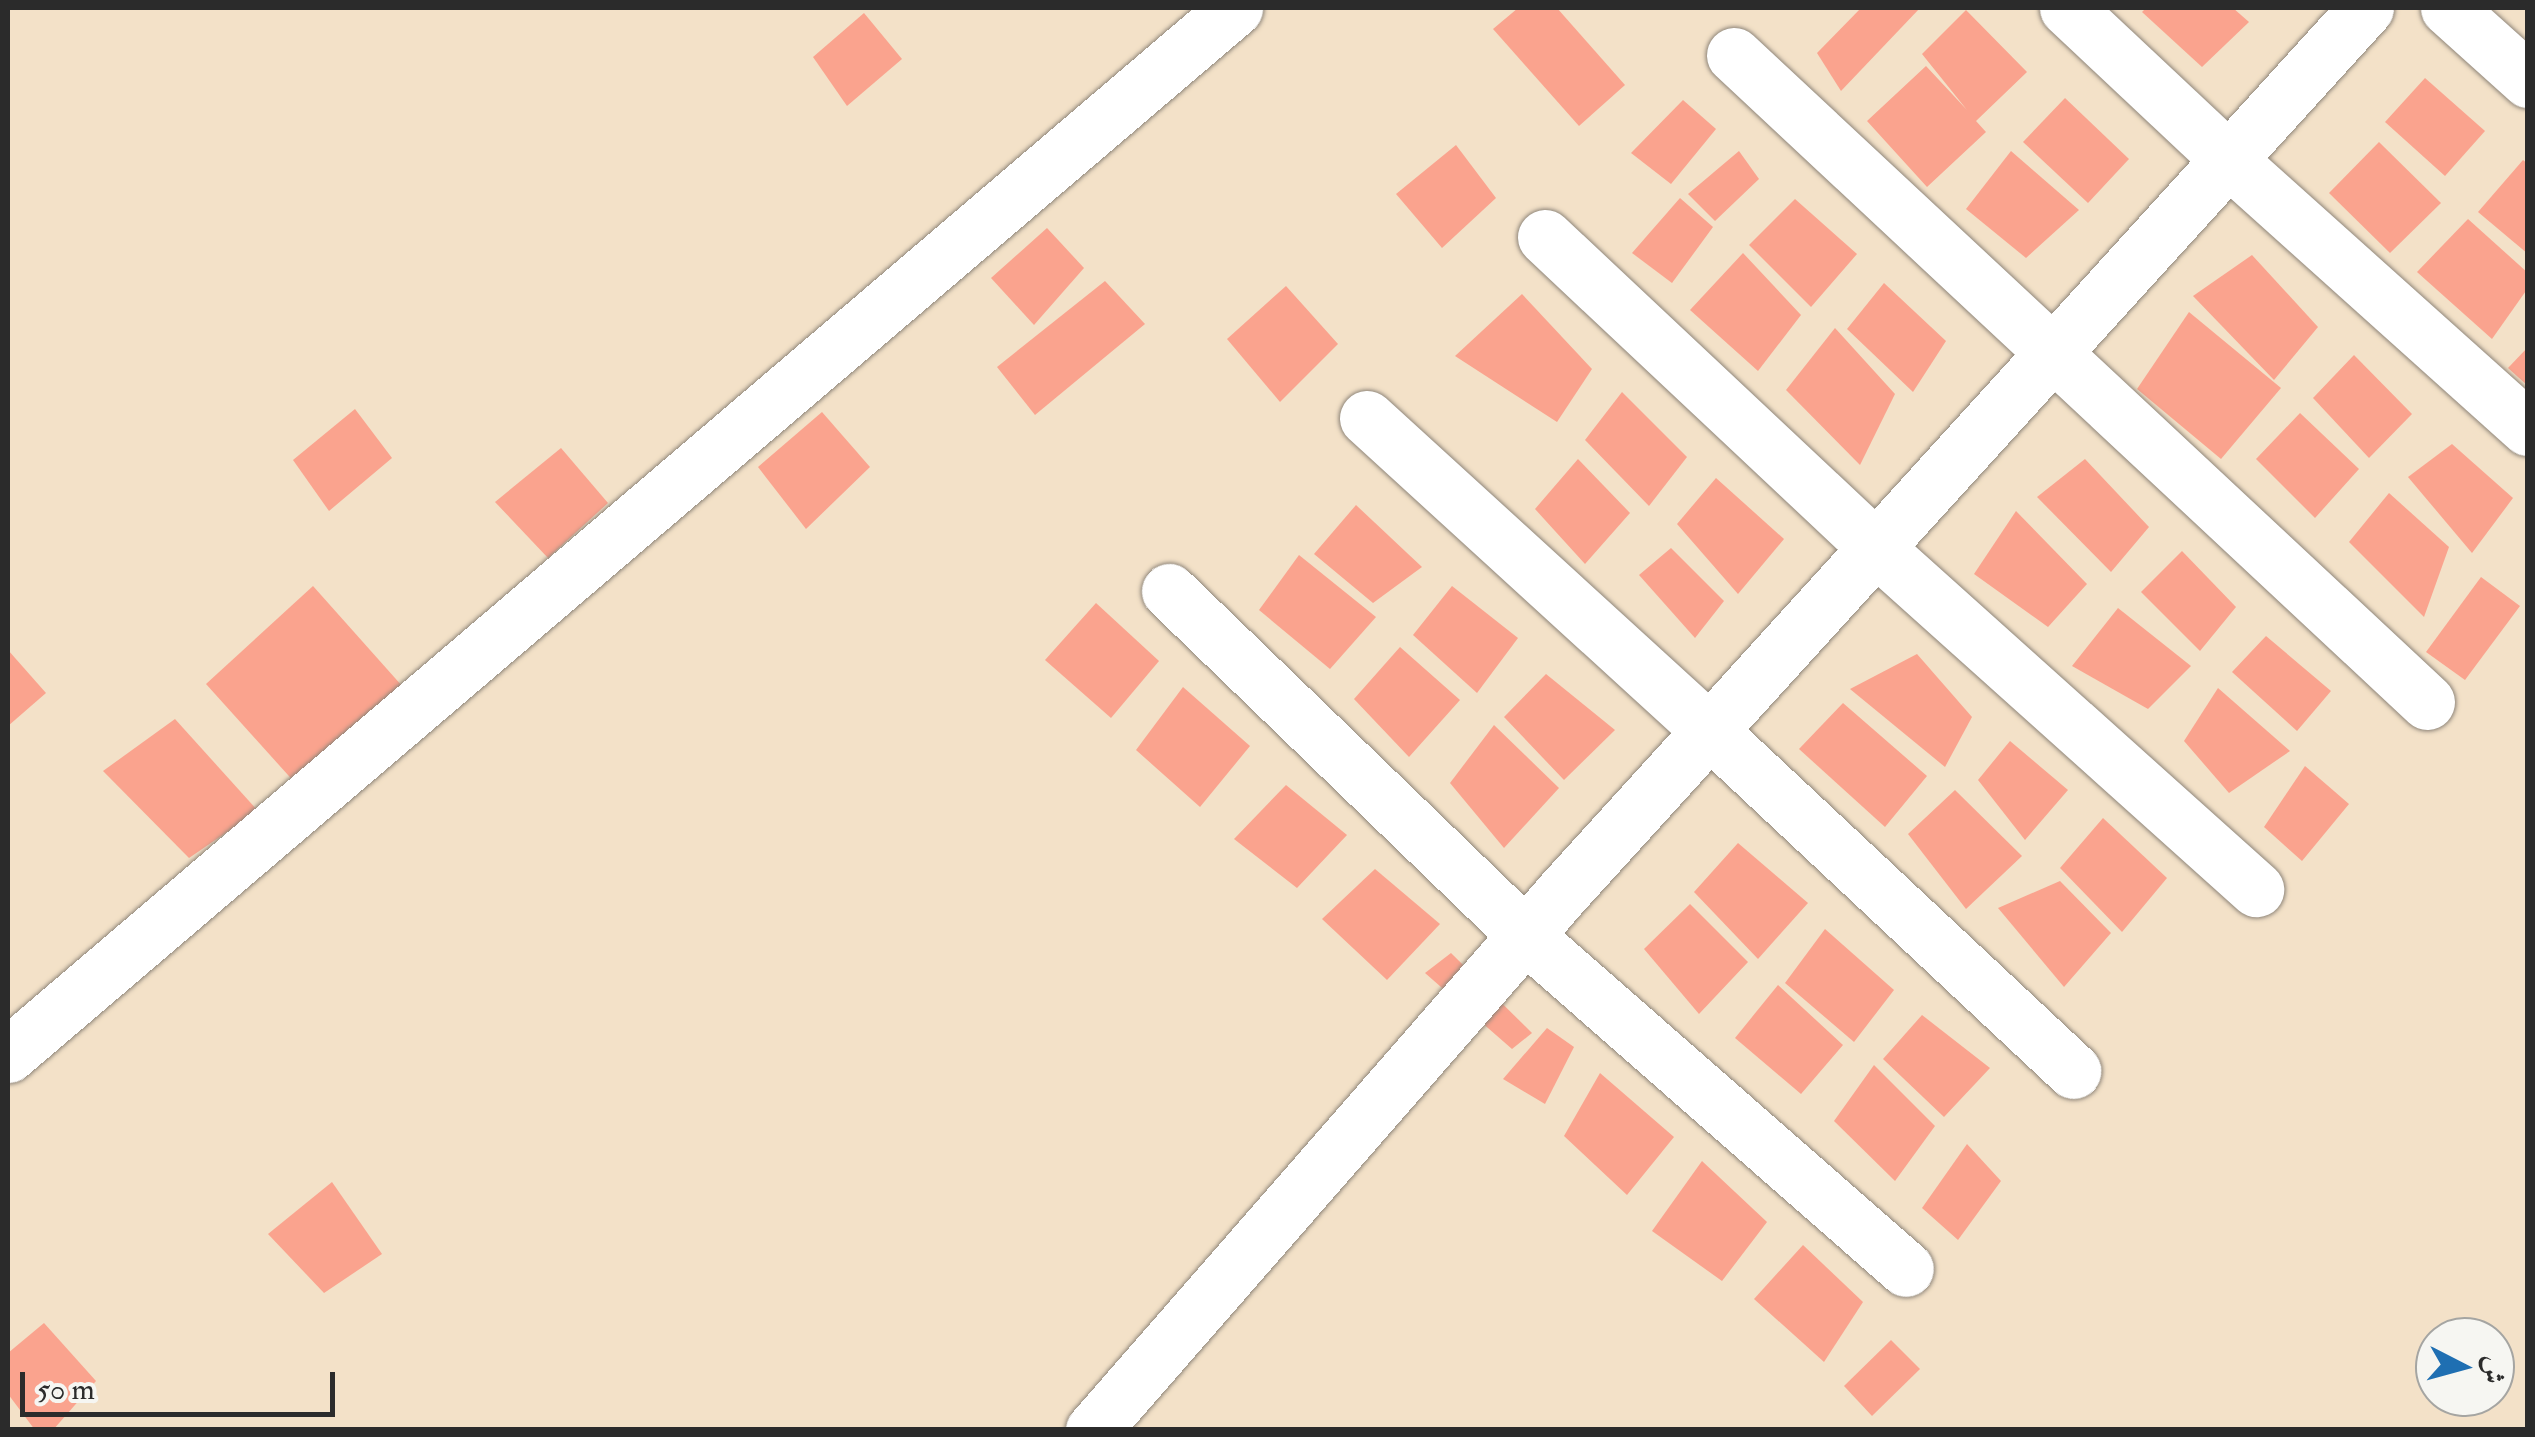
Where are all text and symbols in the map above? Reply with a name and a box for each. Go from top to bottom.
north arrow [2415,1317,2515,1417]
scale bar [25,1352,340,1414]
text: ش [2474,1354,2512,1386]
text: 50 m [37,1371,95,1408]

